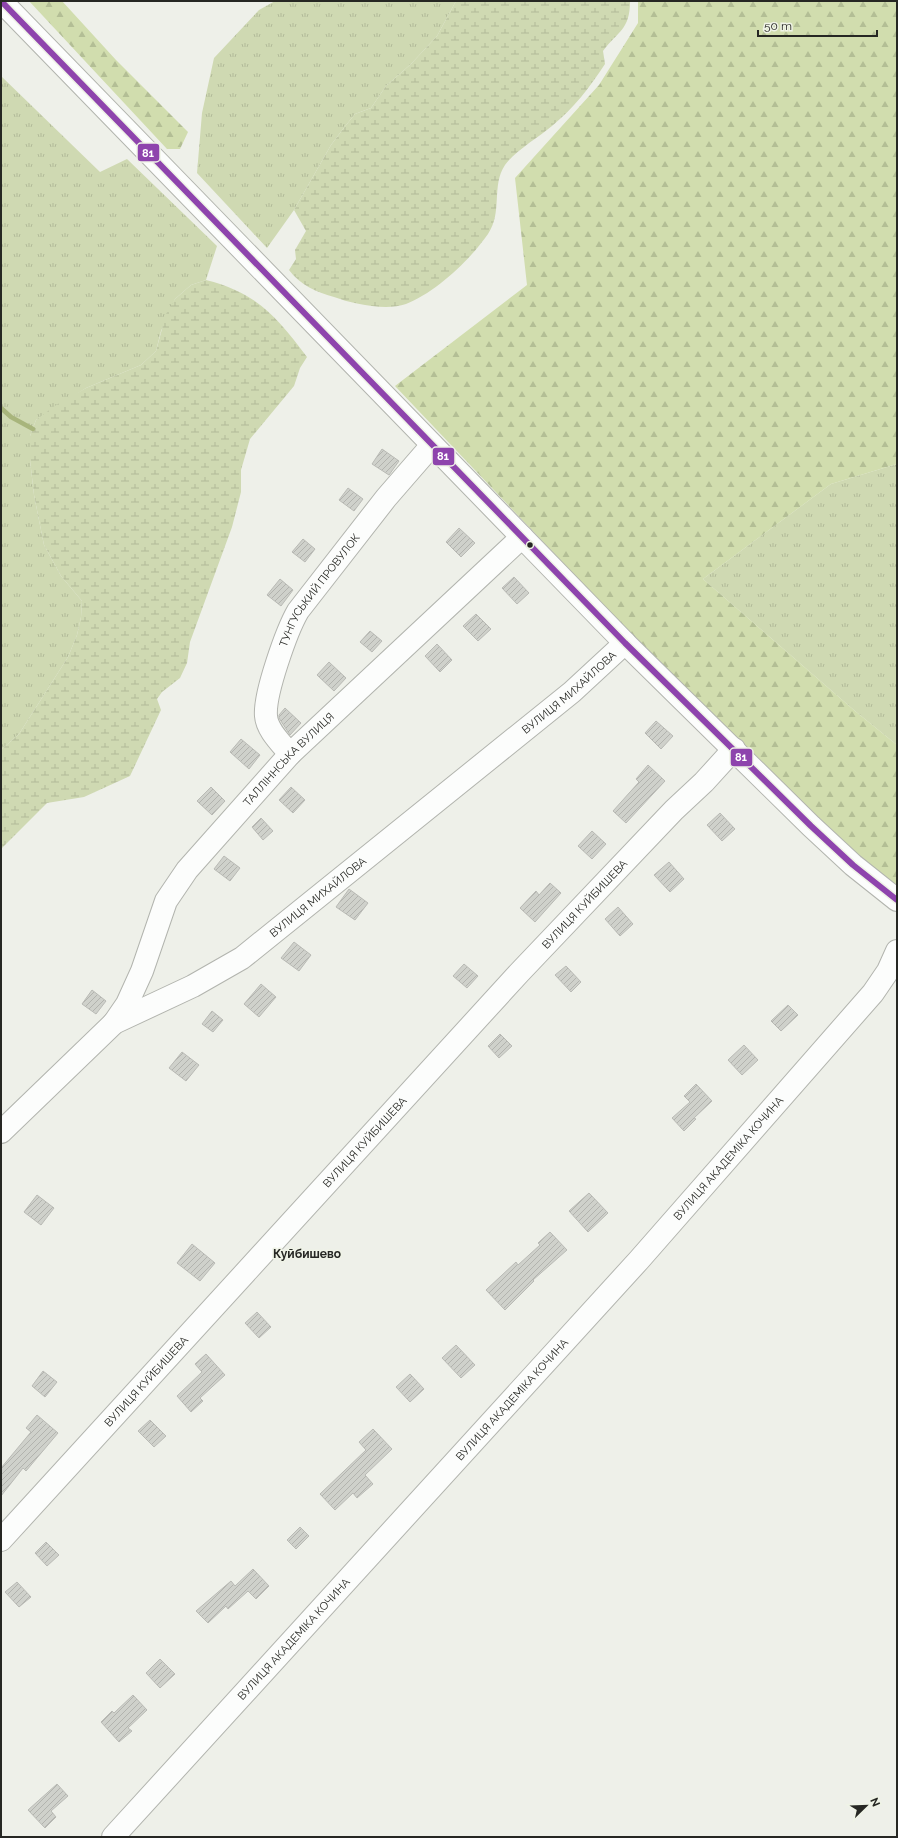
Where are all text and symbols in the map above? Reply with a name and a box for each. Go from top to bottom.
scale bar [758,12,877,38]
text: 50 m [764,19,792,33]
line badge: 81 [137,143,160,162]
text: 81 [142,147,155,160]
line badge: 81 [432,447,455,466]
text: 81 [437,450,450,463]
street label: ТУНГУСЬКИЙ ПРОВУЛОК [277,531,363,649]
unlabelled marker [525,540,535,550]
street label: ВУЛИЦЯ МИХАЙЛОВА [520,648,619,737]
street label: ТАЛЛІННСЬКА ВУЛИЦЯ [241,710,337,809]
line badge: 81 [730,748,753,767]
text: 81 [735,751,748,764]
street label: ВУЛИЦЯ МИХАЙЛОВА [267,854,369,940]
street label: ВУЛИЦЯ КУЙБИШЕВА [540,857,631,952]
street label: ВУЛИЦЯ КУЙБИШЕВА [320,1094,410,1190]
street label: ВУЛИЦЯ АКАДЕМІКА КОЧИНА [671,1094,786,1223]
district label: Куйбишево [273,1247,341,1261]
street label: ВУЛИЦЯ КУЙБИШЕВА [102,1333,191,1429]
street label: ВУЛИЦЯ АКАДЕМІКА КОЧИНА [453,1336,571,1463]
street label: ВУЛИЦЯ АКАДЕМІКА КОЧИНА [235,1575,353,1703]
north arrow [846,1786,886,1826]
text: N [867,1796,882,1809]

